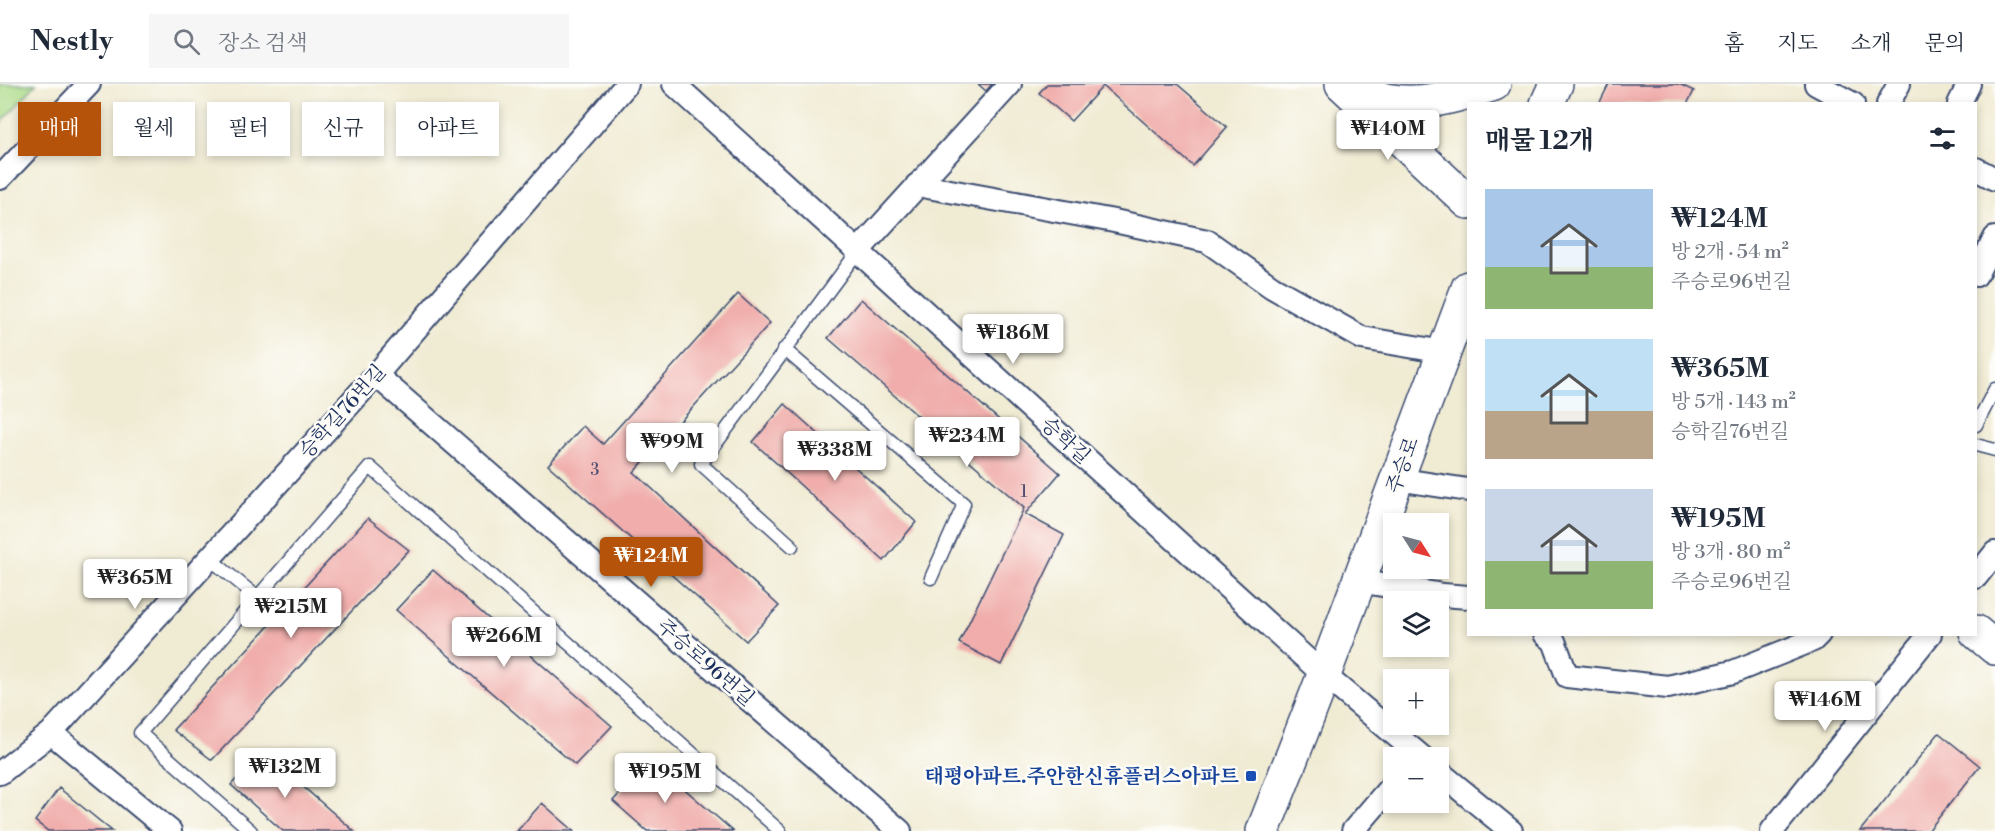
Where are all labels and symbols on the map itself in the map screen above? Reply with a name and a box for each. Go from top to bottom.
pin: ₩140M [1346,110,1430,161]
pin: ₩186M [971,314,1055,365]
street label: 승학길76번길 [294,360,392,464]
street label: 승학길 [1035,412,1095,470]
pin: ₩234M [925,417,1009,468]
pin: ₩99M [636,423,708,474]
pin: ₩338M [793,431,877,482]
street label: 주승로 [1382,434,1425,497]
house number: 3 [591,460,600,480]
house number: 1 [1021,482,1028,502]
north arrow [1383,513,1449,579]
pin: ₩124M [609,537,693,588]
pin: ₩365M [93,559,177,610]
pin: ₩215M [249,588,333,639]
street label: 주승로96번길 [651,614,759,712]
pin: ₩266M [462,617,546,668]
pin: ₩146M [1783,681,1867,732]
pin: ₩132M [243,748,327,799]
pin: ₩195M [623,753,707,804]
place label: 태평아파트.주안한신휴플러스아파트 [924,765,1239,790]
marker: 태평아파트.주안한신휴플러스아파트 [1244,769,1258,783]

